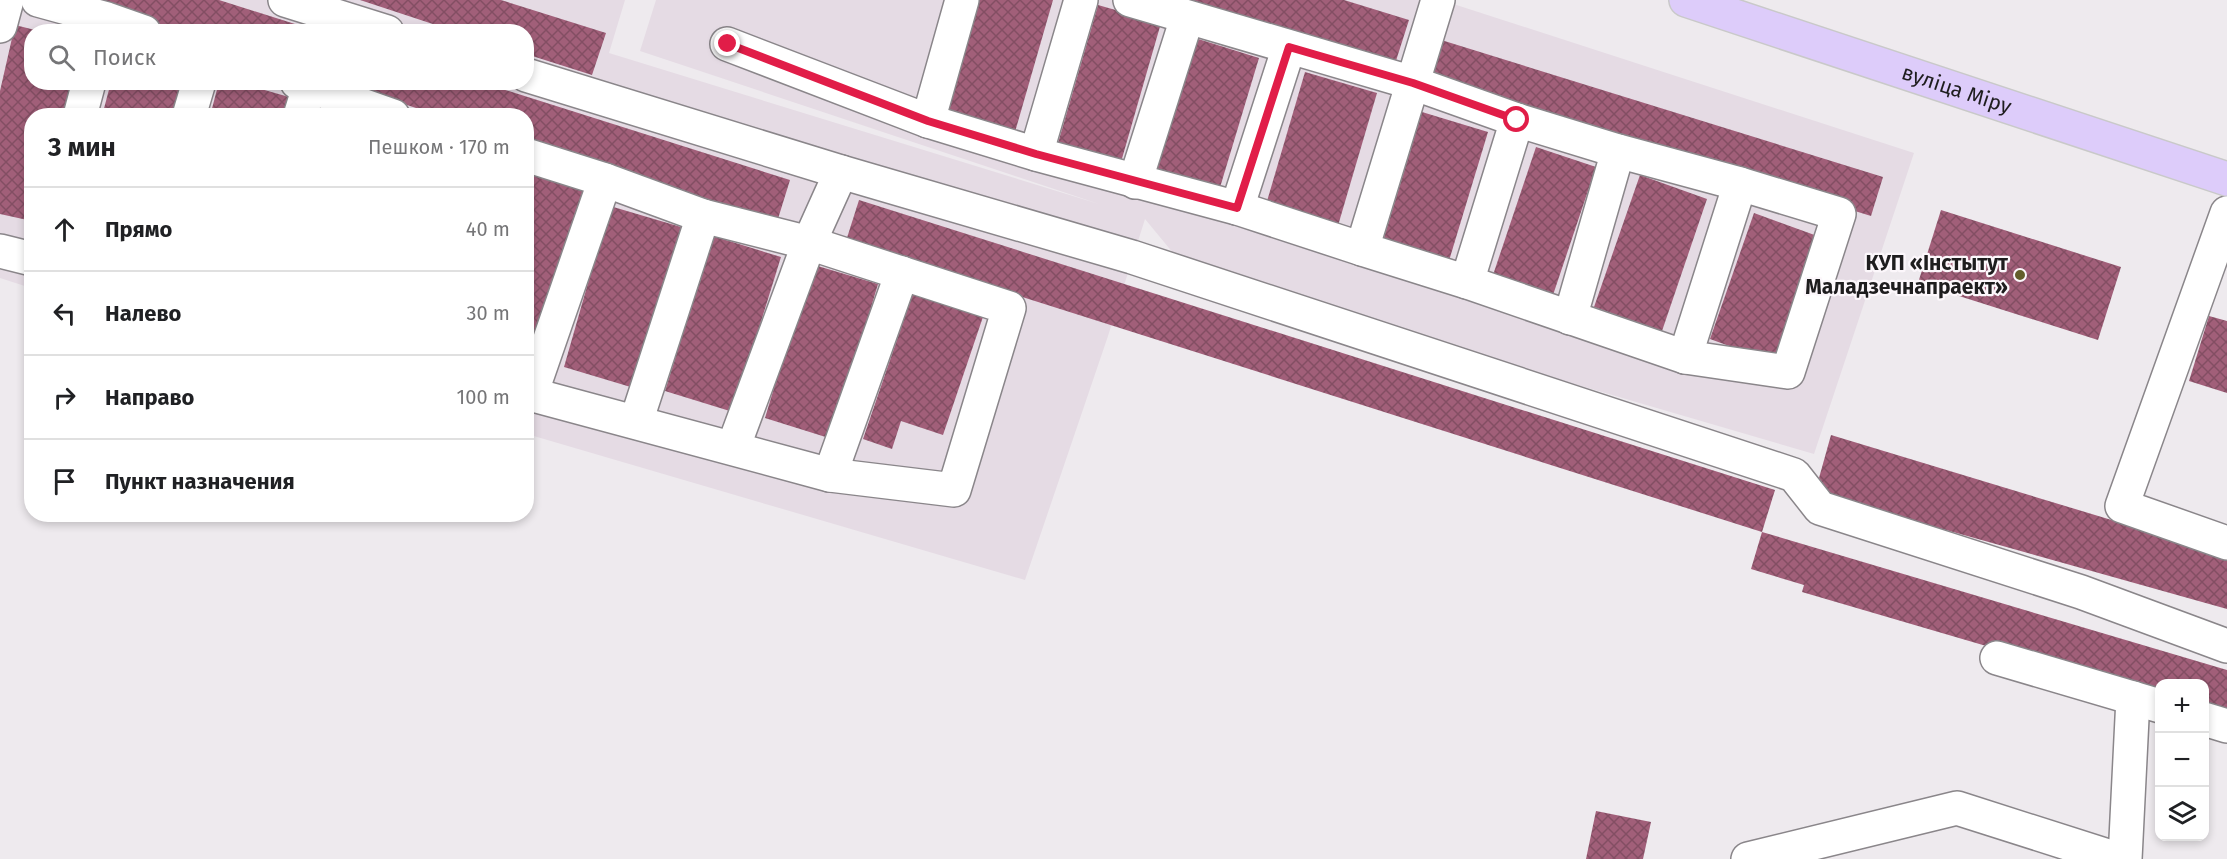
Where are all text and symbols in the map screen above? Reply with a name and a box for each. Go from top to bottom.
search box [24,24,534,90]
route end [714,30,740,56]
icon: search [45,41,78,74]
text: Поиск [93,44,156,71]
street label: вуліца Міру [1898,59,2015,120]
route start [1503,106,1529,132]
text: 3 мин [48,132,116,163]
text: Пешком · 170 m [368,135,510,159]
icon: ahead [48,213,81,246]
text: Прямо [105,216,172,243]
text: 40 m [466,217,510,241]
place label: КУП «Інстытут Маладзечнапраект» [1805,250,2009,300]
marker: КУП «Інстытут Маладзечнапраект» [2013,268,2027,282]
icon: left [48,297,81,330]
text: Налево [105,300,181,327]
text: 30 m [466,301,510,325]
icon: right [48,381,81,414]
text: Направо [105,384,194,411]
text: 100 m [457,385,510,409]
icon: arrive [48,465,81,498]
text: Пункт назначения [105,468,295,495]
map controls [2155,679,2209,841]
button: + [2155,679,2209,733]
button: − [2155,733,2209,787]
button: layers [2155,787,2209,841]

